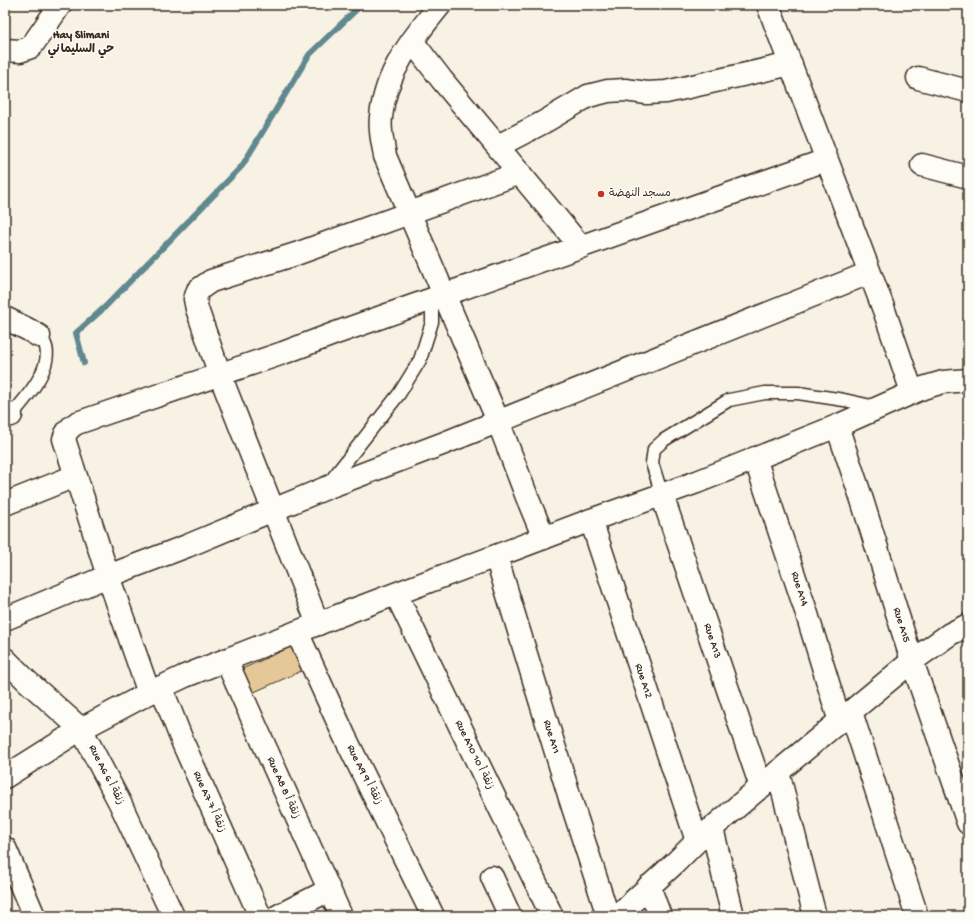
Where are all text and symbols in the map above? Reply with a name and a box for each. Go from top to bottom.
district label: Hay Slimani حي السليماني [48,29,114,59]
place label: مسجد النهضة [609,187,671,200]
marker: مسجد النهضة [596,189,606,199]
street label: Rue A14 [788,570,810,608]
street label: Rue A15 [890,606,912,644]
street label: Rue A13 [701,622,723,660]
street label: Rue A12 [632,662,654,700]
street label: Rue A10 زنقة أ 10 [452,717,498,792]
street label: Rue A11 [540,719,562,755]
street label: Rue A6 زنقة أ 6 [86,742,128,807]
street label: Rue A9 زنقة أ 9 [344,742,386,807]
street label: Rue A8 زنقة أ 8 [264,754,304,821]
street label: Rue A7 زنقة أ 7 [190,769,230,834]

